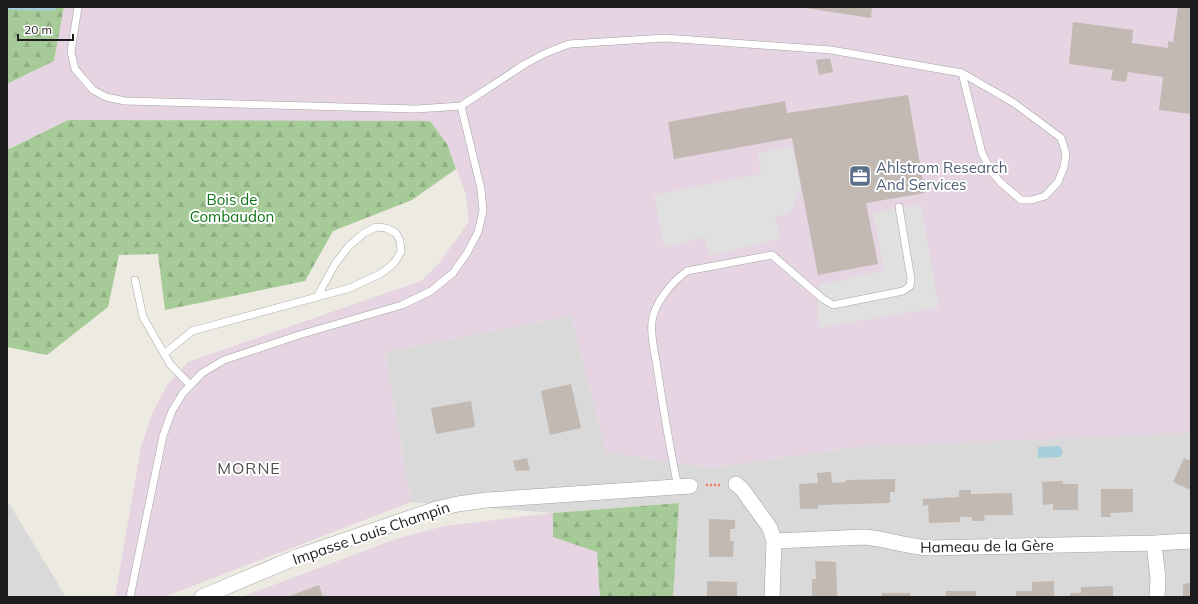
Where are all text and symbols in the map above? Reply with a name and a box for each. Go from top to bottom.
scale bar [18,16,73,42]
text: 20 m [24,22,52,37]
place label: Ahlstrom Research And Services [876,158,1008,194]
office icon: Ahlstrom Research And Services [847,163,873,189]
park label: Bois de Combaudon [190,190,274,226]
district label: MORNE [217,458,281,478]
street label: Impasse Louis Champin [290,497,452,569]
street label: Hameau de la Gère [920,535,1054,557]

